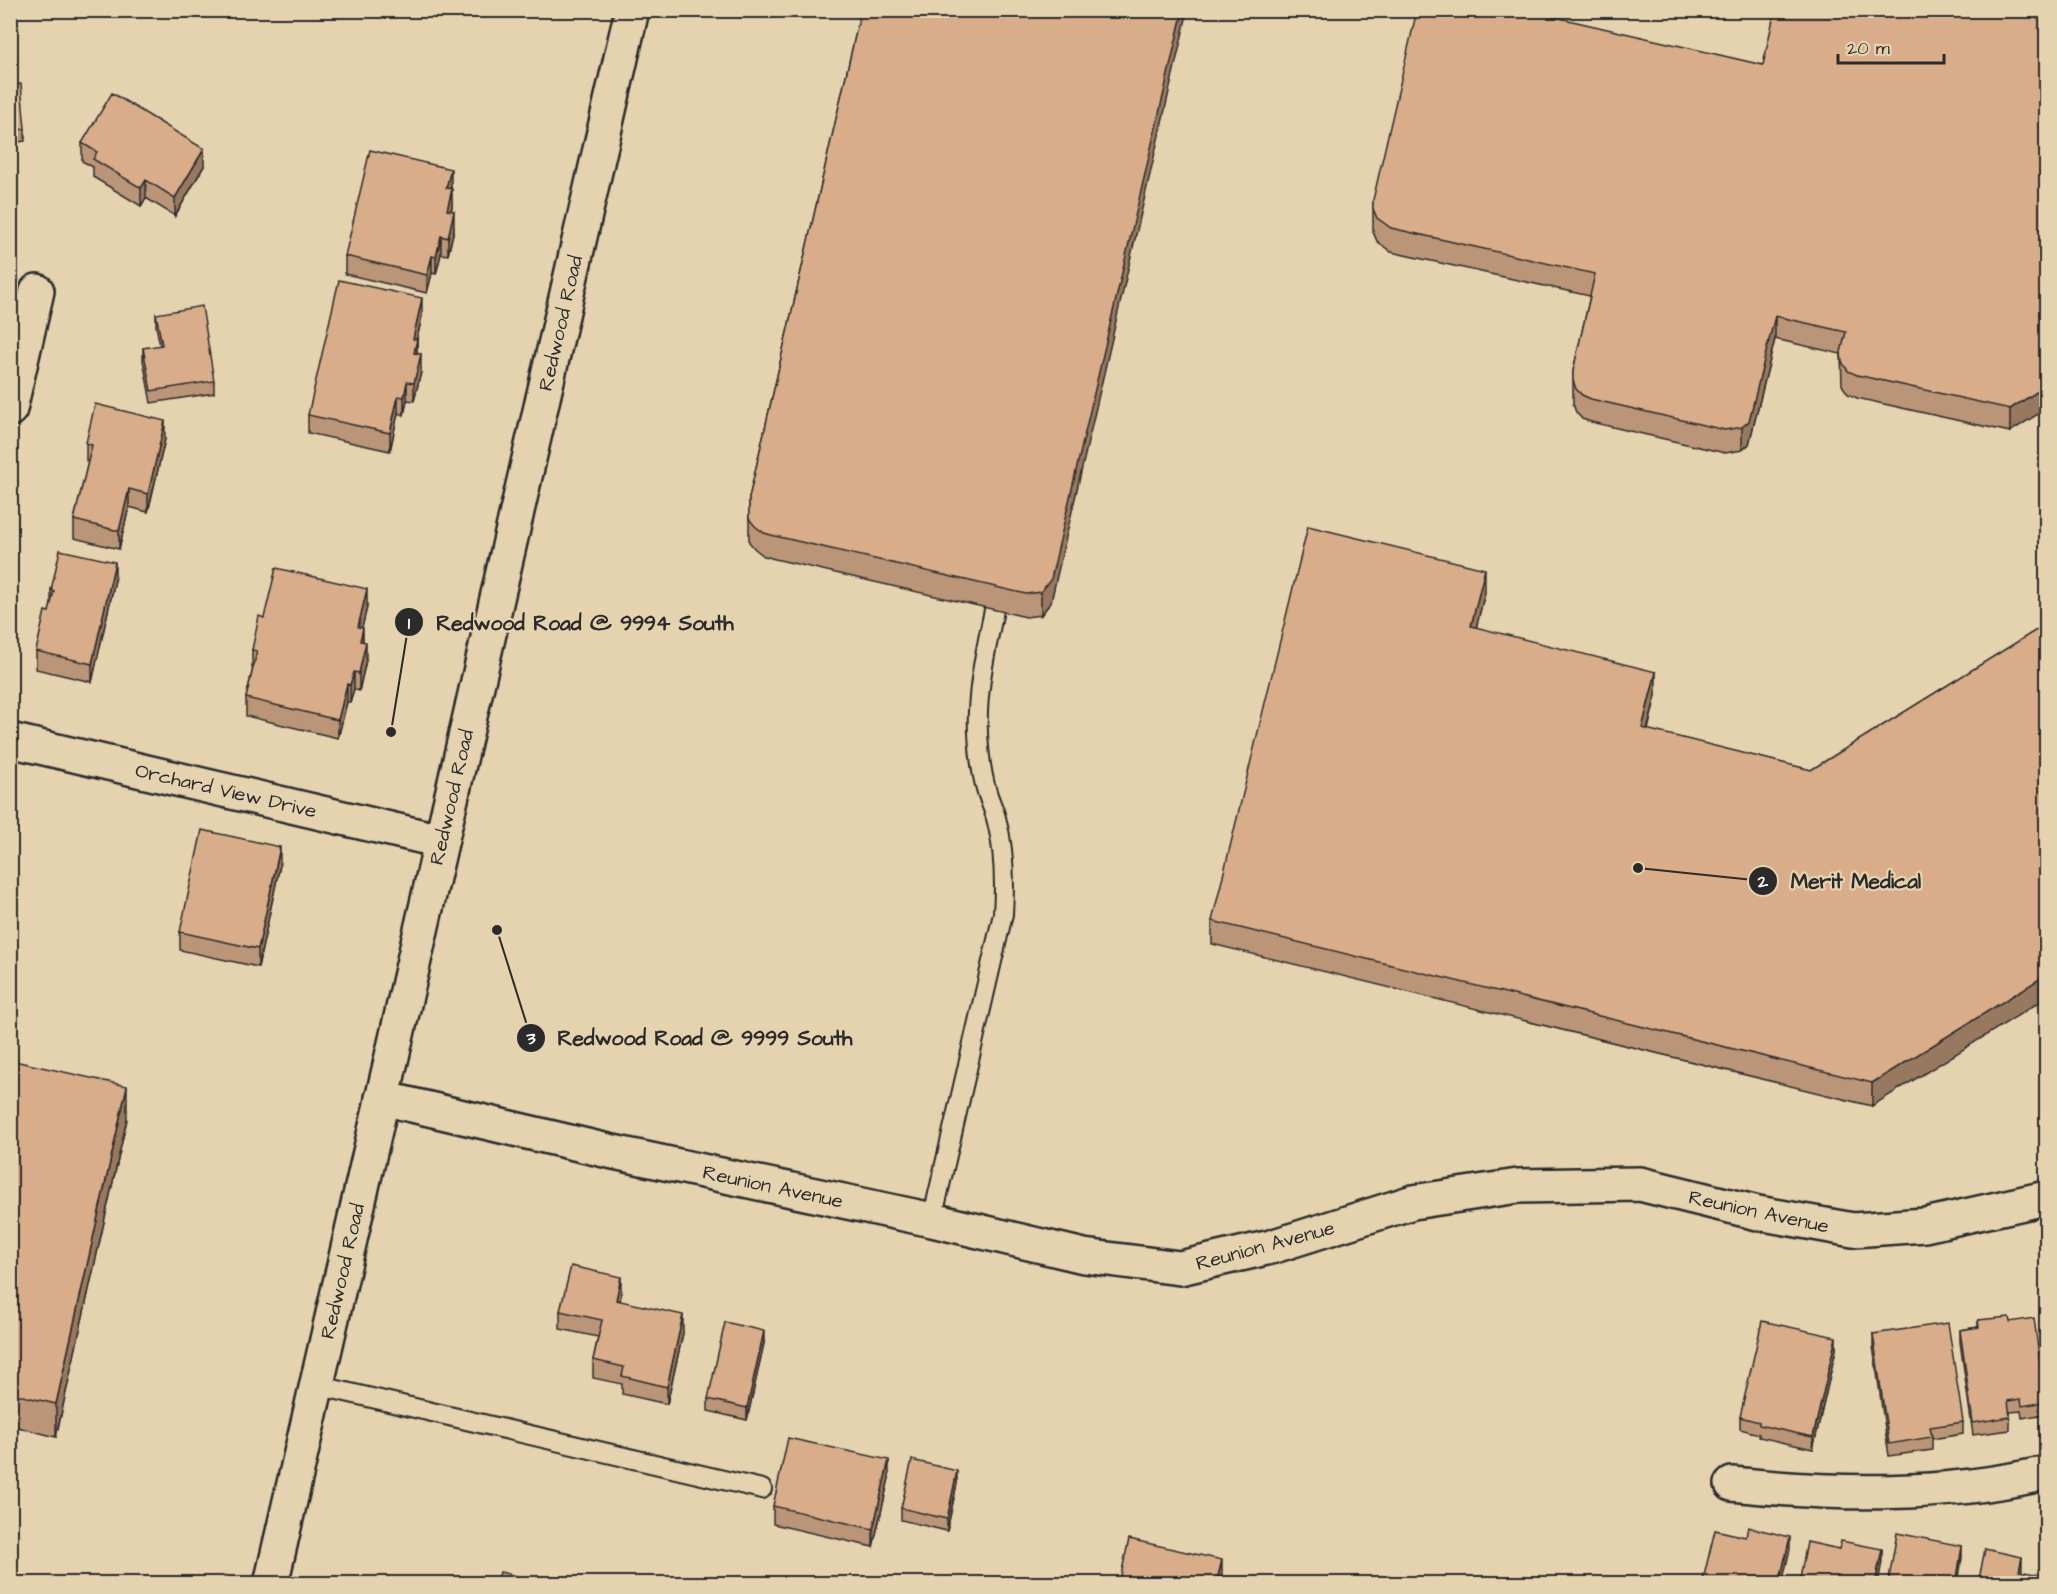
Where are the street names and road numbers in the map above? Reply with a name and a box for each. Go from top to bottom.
street label: Redwood Road [532,253,590,394]
street label: Redwood Road [423,727,481,868]
street label: Orchard View Drive [132,756,319,825]
street label: Reunion Avenue [700,1158,846,1216]
street label: Reunion Avenue [1686,1183,1832,1241]
street label: Redwood Road [314,1201,372,1342]
street label: Reunion Avenue [1193,1214,1338,1278]

